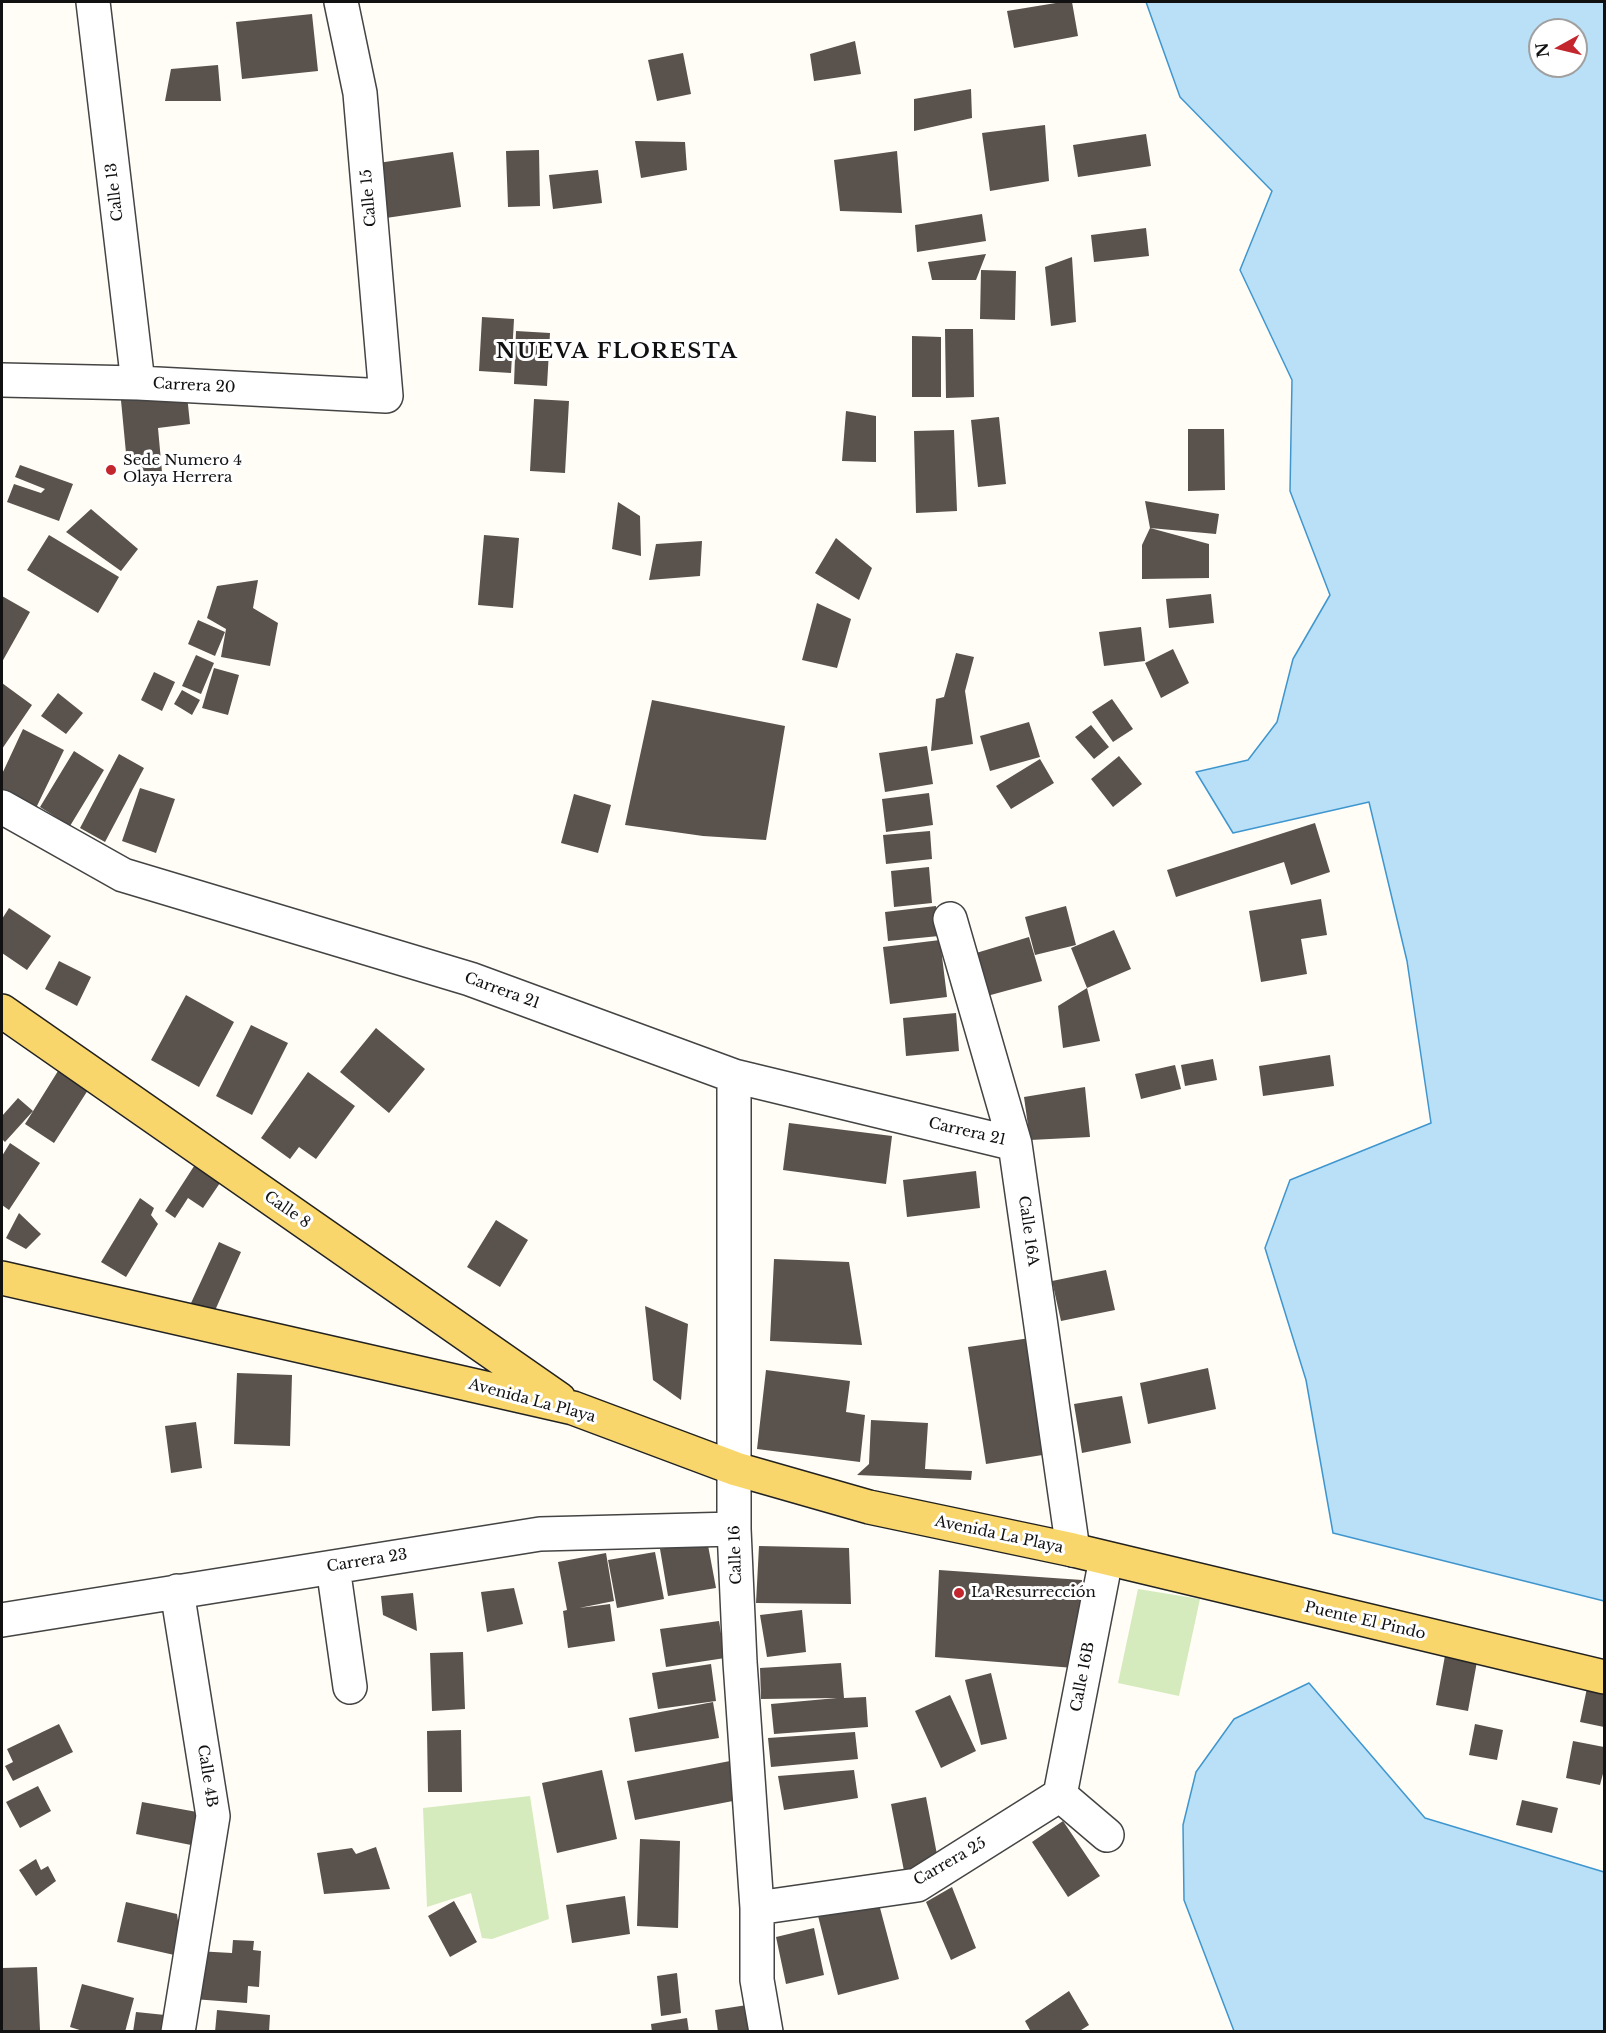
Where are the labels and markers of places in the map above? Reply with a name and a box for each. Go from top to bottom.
place label: Sede Numero 4 Olaya Herrera [123,452,242,487]
marker: Sede Numero 4 Olaya Herrera [104,463,118,477]
place label: La Resurrección [971,1584,1096,1602]
marker: La Resurrección [952,1586,966,1600]

